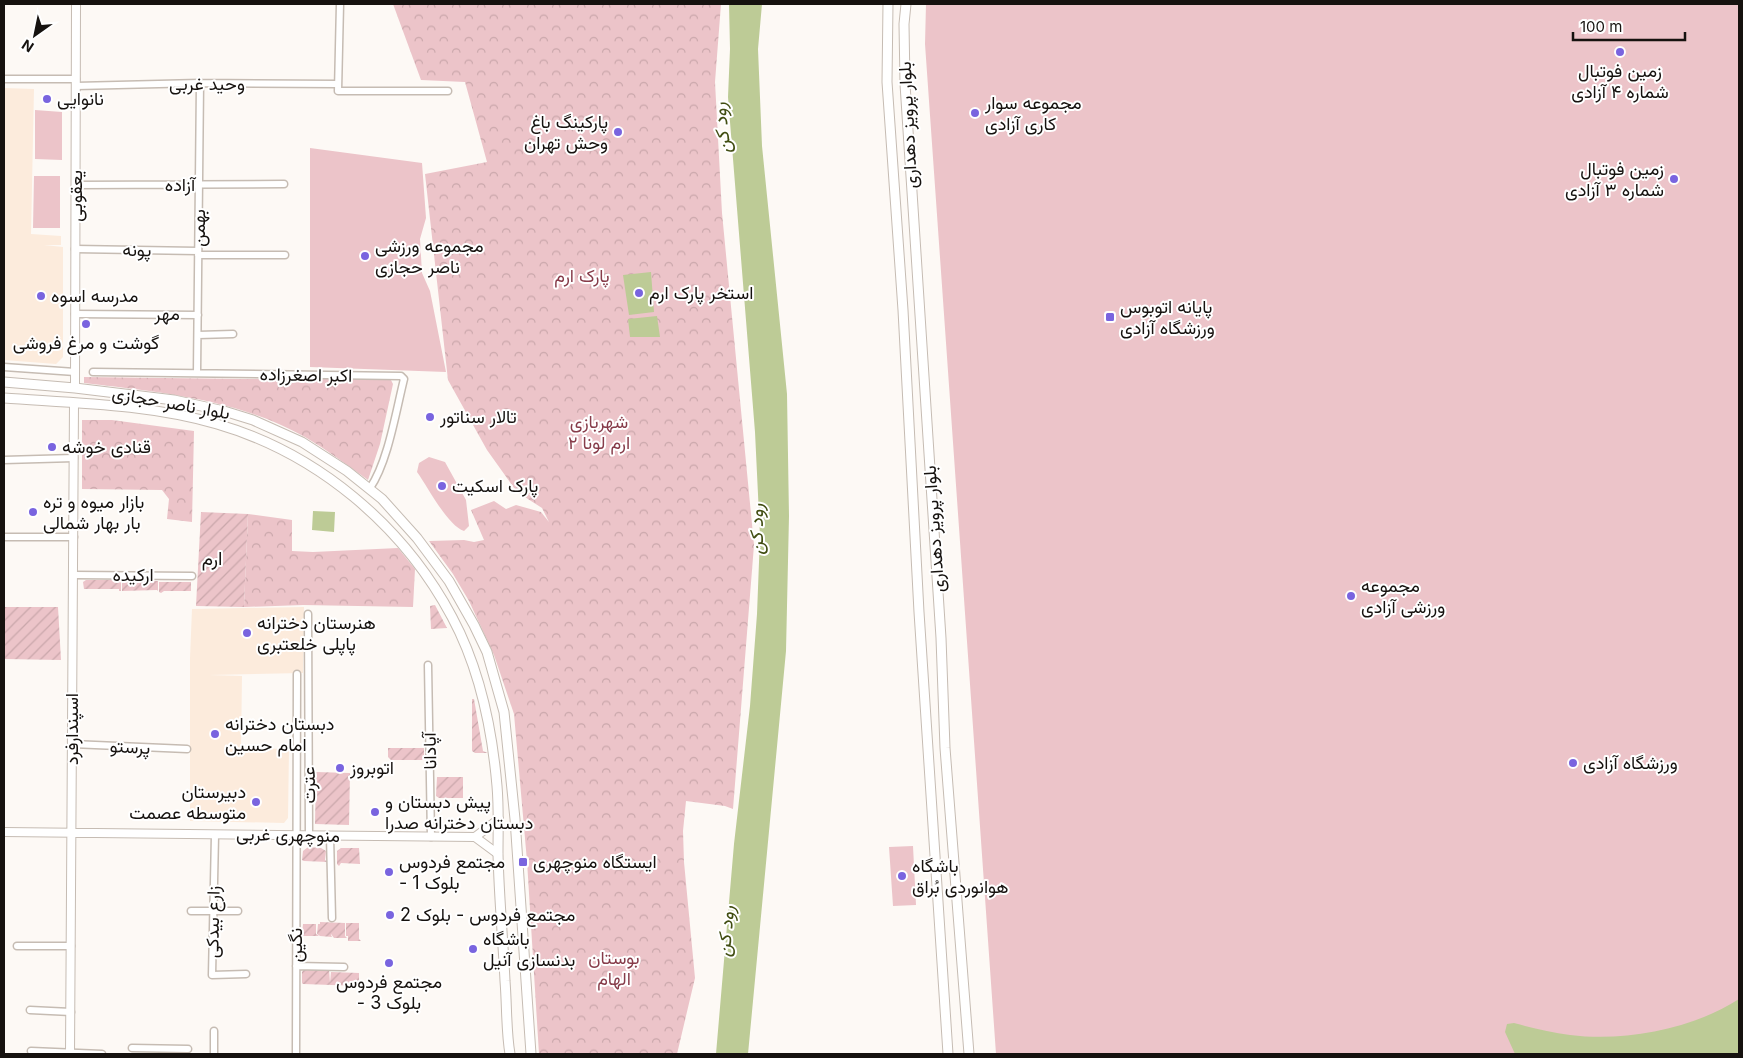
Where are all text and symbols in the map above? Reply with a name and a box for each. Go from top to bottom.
north arrow [10,10,60,60]
scale bar [1573,10,1686,42]
text: 100 m [1580,17,1622,36]
text: N [19,36,37,56]
marker: زمین فوتبال شماره ۴ آزادی [1614,46,1626,58]
place label: زمین فوتبال شماره ۴ آزادی [1571,60,1669,103]
street label: بلوار پرویز دهداری [894,61,923,189]
street label: وحید غربی [169,73,245,95]
place label: نانوایی [57,88,104,110]
place label: مجموعه سوار کاری آزادی [984,92,1082,135]
marker: نانوایی [41,93,53,105]
water label: رود کن [707,101,736,155]
marker: مجموعه سوار کاری آزادی [969,107,981,119]
place label: پارکینگ باغ وحش تهران [524,111,608,154]
marker: پارکینگ باغ وحش تهران [612,126,624,138]
place label: زمین فوتبال شماره ۳ آزادی [1565,158,1664,201]
street label: یعقوبی [65,170,87,222]
marker: زمین فوتبال شماره ۳ آزادی [1668,173,1680,185]
street label: آزاده [165,174,197,196]
street label: بهمن [188,209,210,247]
place label: مجموعه ورزشی ناصر حجازی [375,235,484,278]
street label: پونه [122,239,152,262]
marker: مجموعه ورزشی ناصر حجازی [359,250,371,262]
park label: پارک ارم [554,265,610,288]
place label: استخر پارک ارم [649,282,753,305]
place label: مدرسه اسوه [51,285,138,307]
marker: استخر پارک ارم [633,287,645,299]
marker: مدرسه اسوه [35,290,47,302]
place label: پایانه اتوبوس ورزشگاه آزادی [1120,296,1215,339]
street label: مهر [153,303,180,325]
marker: پایانه اتوبوس ورزشگاه آزادی [1104,311,1116,323]
marker: گوشت و مرغ فروشی [80,318,92,330]
place label: گوشت و مرغ فروشی [13,332,159,355]
street label: اکبر اصغرزاده [259,363,353,387]
street label: بلوار ناصر حجازی [110,382,232,424]
place label: تالار سناتور [439,406,517,428]
marker: تالار سناتور [424,411,436,423]
park label: شهربازی ارم لونا ۲ [568,411,630,455]
place label: قنادی خوشه [62,436,151,458]
marker: قنادی خوشه [46,441,58,453]
street label: بلوار پرویز دهداری [919,465,950,593]
place label: پارک اسکیت [452,475,538,498]
marker: پارک اسکیت [436,480,448,492]
place label: بازار میوه و تره بار بهار شمالی [43,491,144,534]
water label: رود کن [745,503,768,555]
marker: بازار میوه و تره بار بهار شمالی [27,506,39,518]
district label: ارم [202,547,222,571]
street label: ارکیده [112,564,154,586]
place label: مجموعه ورزشی آزادی [1361,575,1445,618]
marker: مجموعه ورزشی آزادی [1345,590,1357,602]
place label: هنرستان دخترانه پاپلی خلعتبری [257,612,376,656]
marker: هنرستان دخترانه پاپلی خلعتبری [241,627,253,639]
street label: اسپندارفرد [61,693,84,765]
place label: دبستان دخترانه امام حسین [225,713,334,757]
marker: دبستان دخترانه امام حسین [209,728,221,740]
street label: آپادانا [419,730,442,770]
street label: پرستو [109,735,151,760]
place label: ورزشگاه آزادی [1583,752,1678,774]
place label: اتوبروز [349,757,394,779]
marker: ورزشگاه آزادی [1567,757,1579,769]
marker: اتوبروز [334,762,346,774]
street label: عترت [298,766,320,804]
place label: دبیرستان متوسطه عصمت [129,781,246,824]
place label: پیش دبستان و دبستان دخترانه صدرا [385,791,533,834]
marker: دبیرستان متوسطه عصمت [250,796,262,808]
marker: پیش دبستان و دبستان دخترانه صدرا [369,806,381,818]
street label: منوچهری غربی [236,823,340,848]
place label: مجتمع فردوس - بلوک 1 [399,851,505,894]
place label: ایستگاه منوچهری [533,851,657,874]
place label: باشگاه هوانوردی بُراق [912,855,1009,898]
marker: ایستگاه منوچهری [517,856,529,868]
marker: مجتمع فردوس - بلوک 1 [383,866,395,878]
marker: باشگاه هوانوردی بُراق [896,870,908,882]
street label: زارع بیدکی [201,886,226,958]
place label: مجتمع فردوس - بلوک 2 [400,904,575,927]
water label: رود کن [712,904,739,958]
marker: مجتمع فردوس - بلوک 2 [384,909,396,921]
street label: نگین [285,928,307,962]
place label: باشگاه بدنسازی آنیل [483,928,575,971]
marker: باشگاه بدنسازی آنیل [467,943,479,955]
park label: بوستان الهام [588,947,640,991]
marker: مجتمع فردوس - بلوک 3 [383,957,395,969]
place label: مجتمع فردوس - بلوک 3 [336,971,442,1014]

